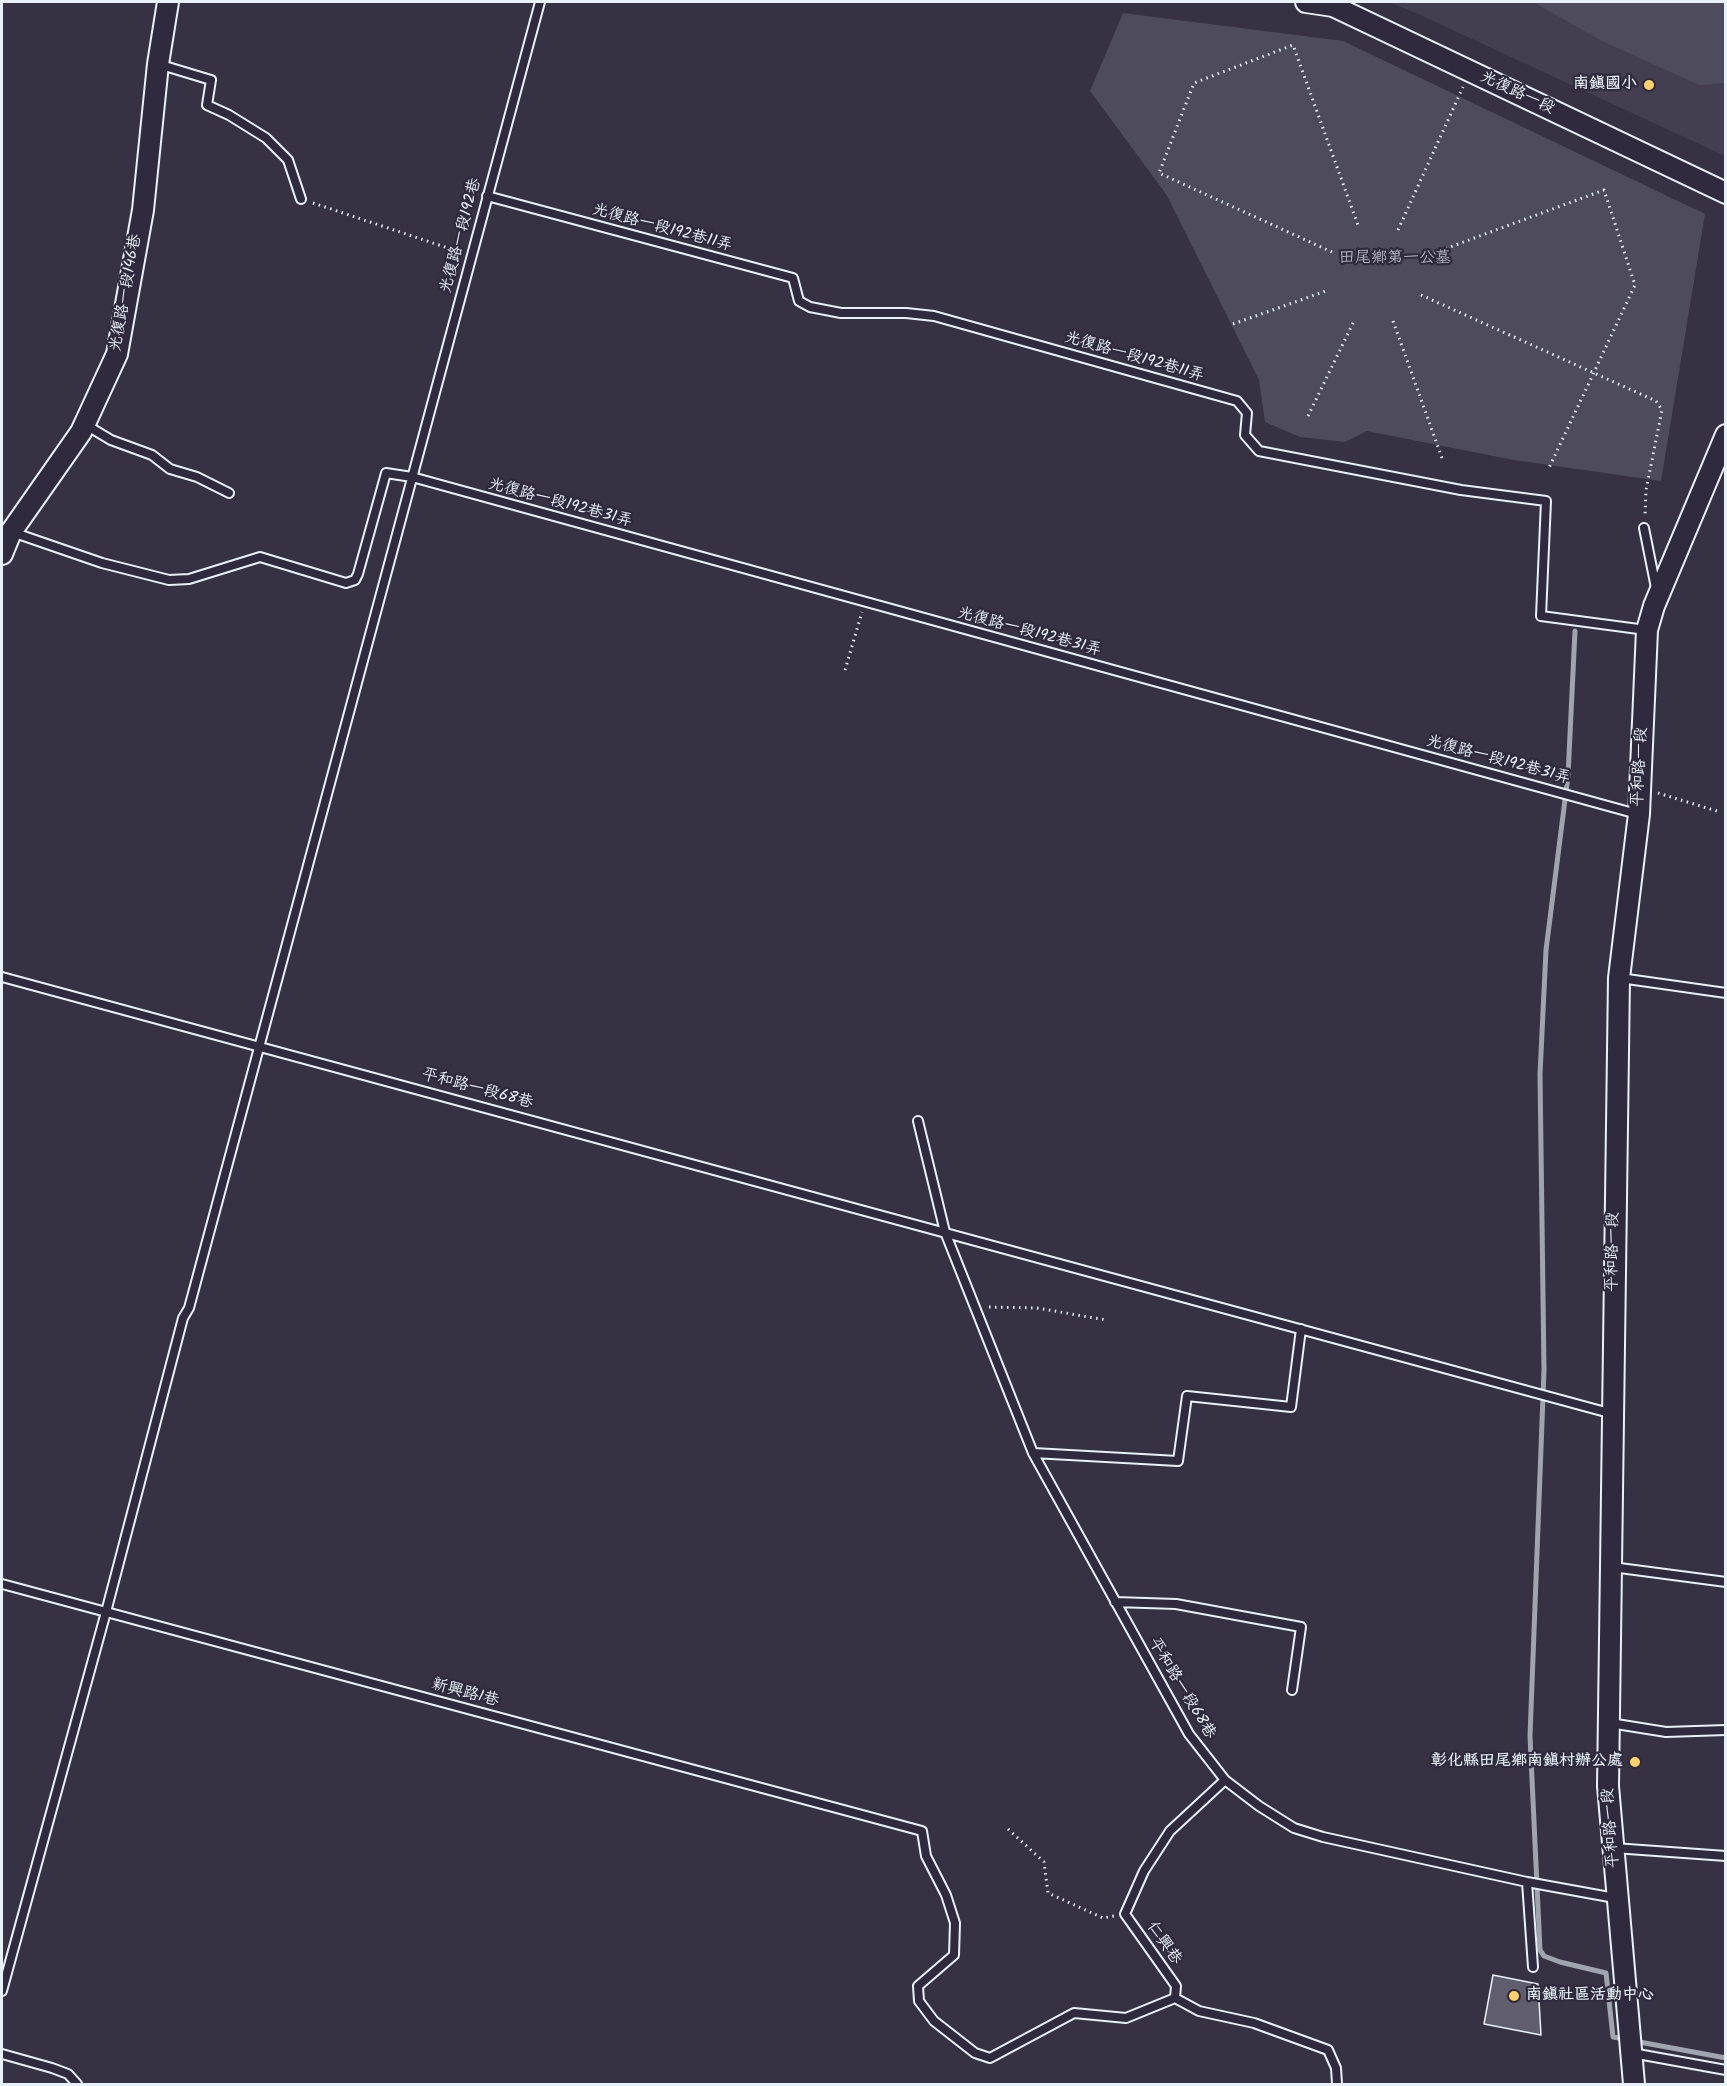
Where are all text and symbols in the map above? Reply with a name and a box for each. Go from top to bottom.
street label: 光復路一段 [1477,68,1557,120]
place label: 南鎮國小 [1573,75,1637,95]
marker: 南鎮國小 [1642,78,1656,92]
street label: 光復路一段192巷 [437,176,487,296]
street label: 光復路一段192巷11弄 [590,201,734,257]
street label: 光復路一段146巷 [107,233,147,353]
park label: 田尾鄉第一公墓 [1339,249,1451,269]
street label: 光復路一段192巷11弄 [1062,329,1206,387]
street label: 光復路一段192巷31弄 [486,476,634,532]
street label: 光復路一段192巷31弄 [955,605,1103,661]
street label: 平和路一段 [1629,727,1653,807]
street label: 光復路一段192巷31弄 [1424,733,1572,789]
street label: 平和路一段68巷 [419,1066,535,1114]
street label: 平和路一段 [1604,1212,1624,1292]
street label: 平和路一段68巷 [1143,1635,1219,1743]
street label: 新興路1巷 [429,1676,501,1712]
place label: 彰化縣田尾鄉南鎮村辦公處 [1431,1752,1623,1772]
marker: 彰化縣田尾鄉南鎮村辦公處 [1628,1755,1642,1769]
street label: 平和路一段 [1600,1787,1624,1869]
street label: 仁興巷 [1141,1919,1185,1969]
place label: 南鎮社區活動中心 [1526,1986,1654,2006]
marker: 南鎮社區活動中心 [1507,1989,1521,2003]

